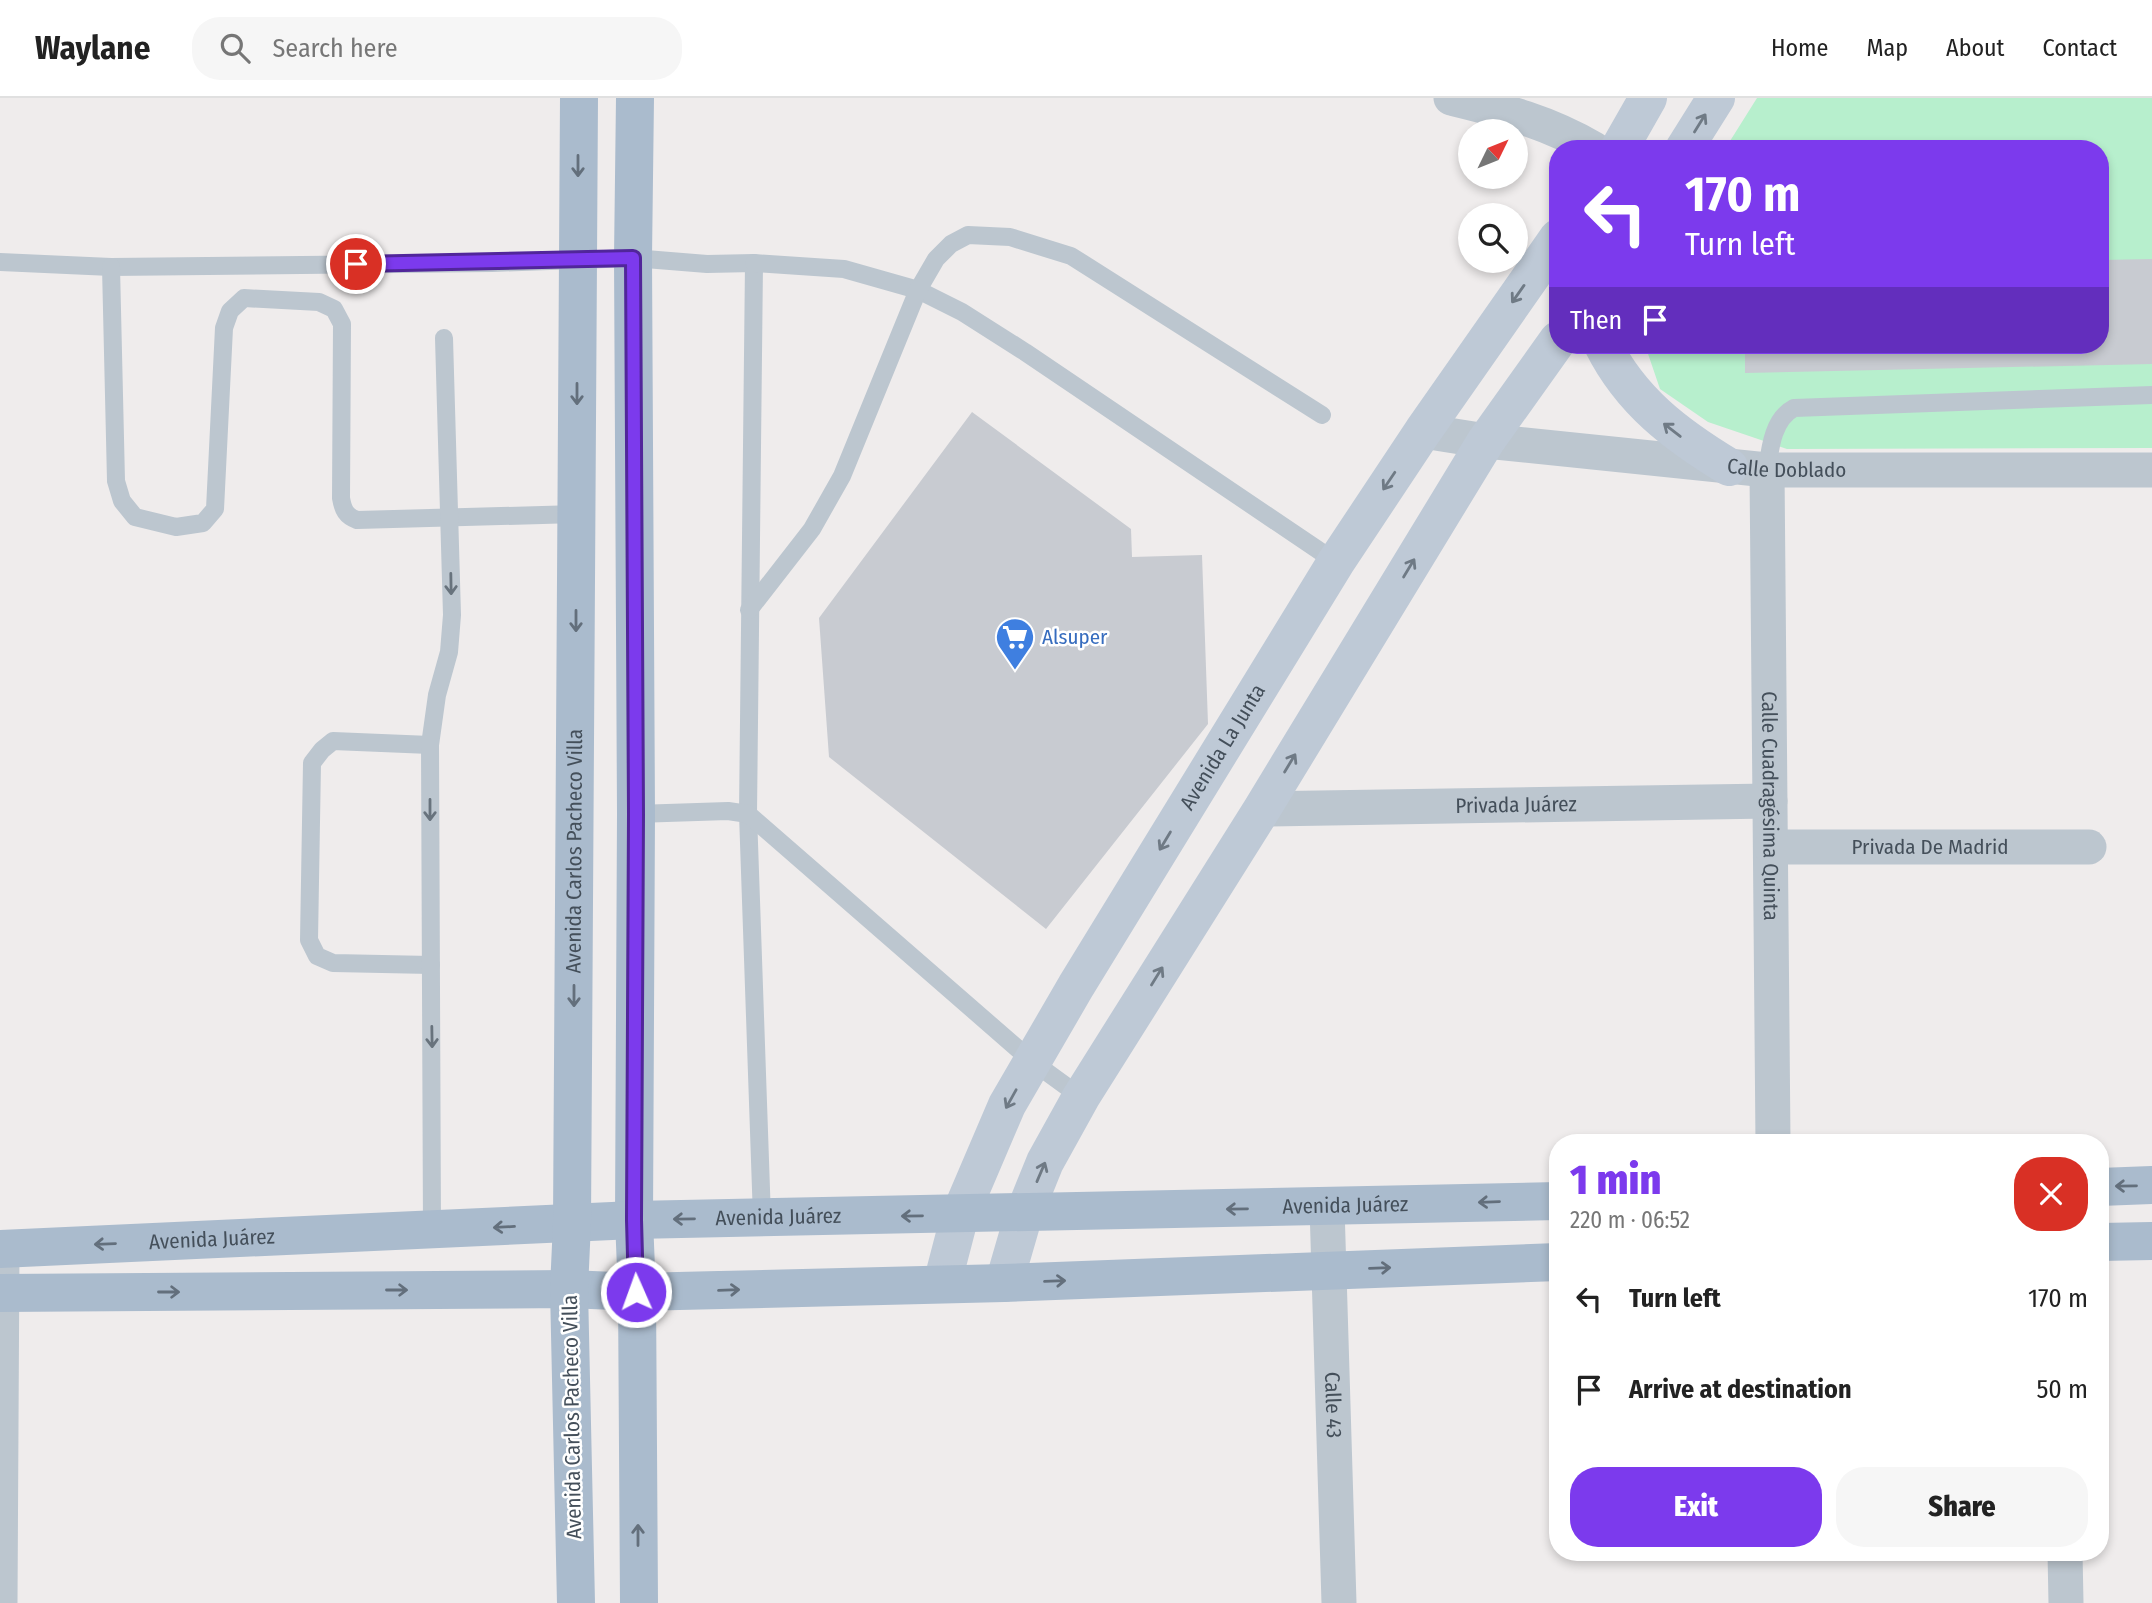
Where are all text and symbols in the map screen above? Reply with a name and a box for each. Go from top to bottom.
search box [192,17,682,80]
text: Waylane [35,28,150,68]
icon: search [216,29,254,67]
text: Search here [272,33,398,64]
text: Home [1771,34,1828,62]
text: Map [1866,34,1908,62]
text: About [1946,34,2004,62]
text: Contact [2042,34,2117,62]
one-way arrow [1693,114,1707,134]
north arrow [1458,119,1528,189]
map controls [1458,119,1528,273]
one-way arrow [572,154,585,177]
text: 170 m [1685,165,1801,224]
icon: left [1570,168,1661,259]
button: search [1458,203,1528,273]
text: Turn left [1685,225,1795,263]
pin [326,234,386,294]
icon: arrive [337,245,375,283]
one-way arrow [1511,284,1525,303]
icon: arrive [1636,301,1674,339]
text: Then [1570,305,1622,336]
one-way arrow [570,382,584,405]
one-way arrow [1663,422,1681,437]
street label: Calle Doblado [1726,453,1846,483]
one-way arrow [1382,471,1396,491]
one-way arrow [1402,559,1416,579]
one-way arrow [445,573,458,596]
one-way arrow [569,609,583,632]
supermarket icon: Alsuper [994,616,1036,671]
place label: Alsuper [1042,624,1108,650]
street label: Avenida La Junta [1174,679,1271,815]
street label: Calle Cuadragésima Quinta [1756,691,1784,921]
street label: Avenida Carlos Pacheco Villa [561,729,588,974]
one-way arrow [1284,753,1298,773]
street label: Privada Juárez [1455,791,1577,819]
one-way arrow [423,798,437,821]
one-way arrow [1158,830,1172,850]
street label: Privada De Madrid [1852,834,2009,860]
one-way arrow [1150,967,1164,987]
one-way arrow [567,984,580,1007]
one-way arrow [425,1025,438,1048]
one-way arrow [1004,1088,1017,1109]
text: 1 min [1570,1155,1661,1205]
button: close [2014,1157,2088,1231]
one-way arrow [1035,1162,1048,1183]
one-way arrow [2115,1179,2138,1193]
street label: Avenida Juárez [1282,1191,1408,1220]
one-way arrow [1478,1196,1501,1209]
one-way arrow [1226,1202,1249,1216]
street label: Avenida Juárez [715,1203,841,1231]
text: 220 m · 06:52 [1570,1206,1690,1234]
one-way arrow [901,1209,924,1222]
one-way arrow [673,1213,696,1226]
one-way arrow [493,1220,516,1233]
street label: Avenida Juárez [148,1223,275,1255]
one-way arrow [94,1237,117,1250]
position arrow [599,1255,673,1329]
one-way arrow [1368,1262,1391,1275]
one-way arrow [1043,1274,1066,1287]
icon: left [1570,1280,1608,1318]
one-way arrow [385,1283,408,1297]
one-way arrow [717,1283,740,1296]
text: Turn left [1629,1283,1721,1314]
text: 170 m [2028,1283,2088,1314]
one-way arrow [158,1285,181,1299]
street label: Avenida Carlos Pacheco Villa [557,1295,587,1539]
street label: Calle 43 [1319,1371,1347,1438]
icon: arrive [1570,1371,1608,1409]
text: Arrive at destination [1629,1374,1852,1405]
text: 50 m [2036,1374,2088,1405]
button: Exit [1570,1467,1822,1547]
button: Share [1836,1467,2088,1547]
one-way arrow [631,1524,645,1547]

